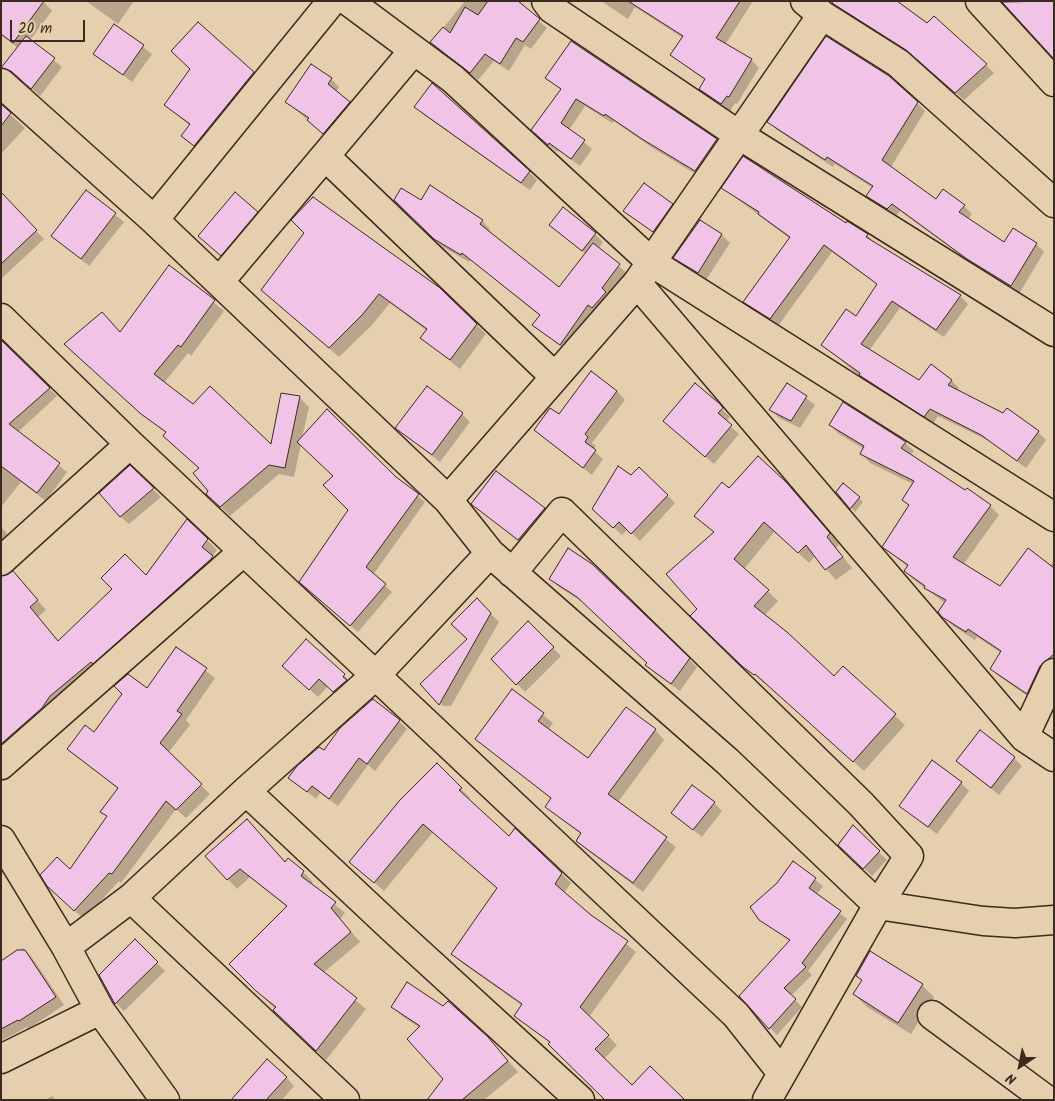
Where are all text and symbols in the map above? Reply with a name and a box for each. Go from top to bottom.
scale bar [12,10,88,42]
text: 20 m [18,17,52,41]
north arrow [995,1041,1045,1091]
text: N [1002,1067,1021,1090]

